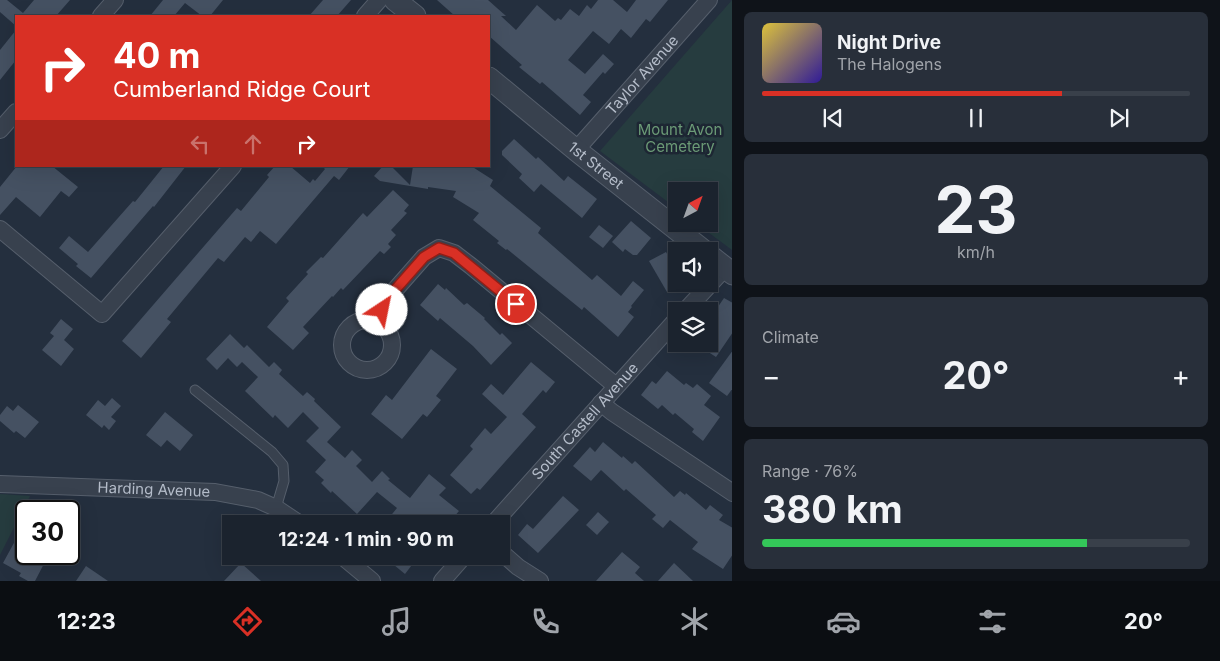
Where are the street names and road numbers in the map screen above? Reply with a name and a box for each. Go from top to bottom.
street label: Taylor Avenue [602,31,682,119]
street label: 1st Street [564,137,628,193]
street label: South Castell Avenue [527,359,642,483]
street label: Harding Avenue [97,478,211,501]

